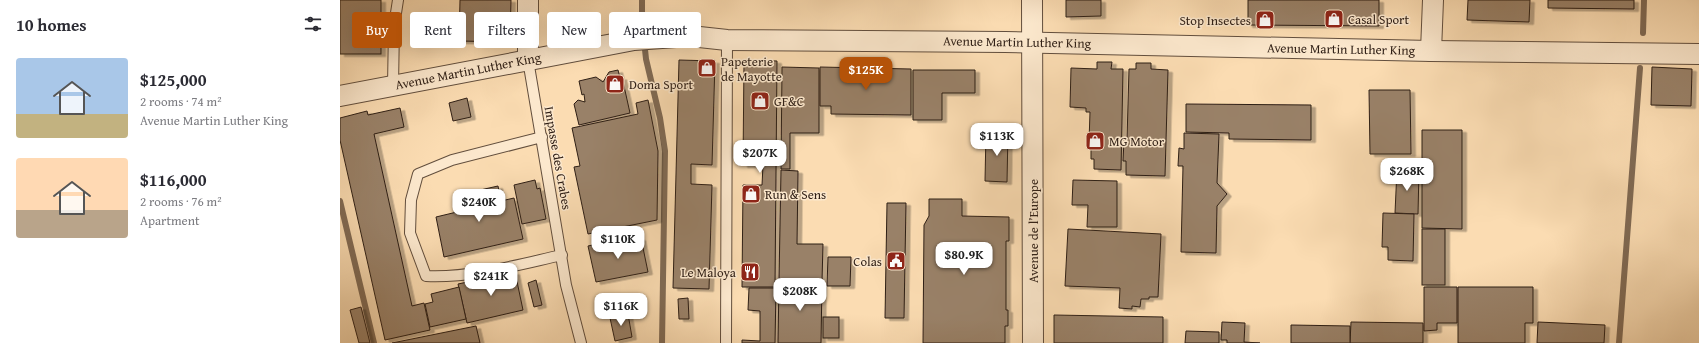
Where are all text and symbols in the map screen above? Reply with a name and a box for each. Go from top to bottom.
shop icon: Casal Sport [1323,8,1345,30]
shop icon: Stop Insectes [1254,9,1276,31]
place label: Casal Sport [1348,10,1409,29]
place label: Stop Insectes [1179,11,1251,30]
text: 10 homes [16,12,87,37]
chip: Buy [352,12,402,48]
chip: Rent [410,12,466,48]
chip: Filters [474,12,539,48]
chip: New [547,12,601,48]
chip: Apartment [609,12,701,48]
icon: filters [302,13,324,35]
street label: Avenue Martin Luther King [943,31,1092,53]
street label: Avenue Martin Luther King [1267,38,1416,60]
street label: Avenue Martin Luther King [394,47,543,94]
place label: Papeterie de Mayotte [721,52,782,86]
shop icon: Papeterie de Mayotte [696,57,718,79]
pin: $125K [838,57,894,91]
text: $125K [848,60,884,79]
text: $125,000 [140,67,206,92]
shop icon: Doma Sport [604,73,626,95]
icon: home [48,74,96,122]
place label: Doma Sport [629,75,694,94]
shop icon: GF&C [749,90,771,112]
text: 2 rooms · 74 m² [140,92,222,111]
place label: GF&C [774,92,804,111]
street label: Impasse des Crabes [540,105,576,211]
text: Avenue Martin Luther King [140,111,288,130]
pin: $113K [969,123,1025,157]
text: $113K [979,126,1015,145]
shop icon: MG Motor [1084,130,1106,152]
place label: MG Motor [1109,132,1165,151]
pin: $207K [732,140,788,174]
text: $207K [742,143,778,162]
pin: $268K [1379,158,1435,192]
text: $268K [1389,161,1425,180]
text: $116,000 [140,167,206,192]
icon: home [48,174,96,222]
street label: Avenue de l’Europe [1024,179,1043,283]
shop icon: Run & Sens [740,183,762,205]
place label: Run & Sens [765,185,826,204]
pin: $240K [451,189,507,223]
text: 2 rooms · 76 m² [140,192,222,211]
text: $240K [461,192,497,211]
text: Apartment [140,211,200,230]
pin: $110K [590,226,646,260]
text: $110K [600,229,636,248]
pin: $80.9K [931,242,997,276]
text: $80.9K [945,245,983,264]
public building icon: Colas [885,250,907,272]
place label: Colas [853,252,882,271]
restaurant icon: Le Maloya [739,261,761,283]
pin: $241K [463,263,519,297]
place label: Le Maloya [681,263,737,282]
text: $241K [473,266,509,285]
pin: $208K [772,278,828,312]
text: $208K [782,281,818,300]
pin: $116K [593,293,649,327]
text: $116K [603,296,639,315]

